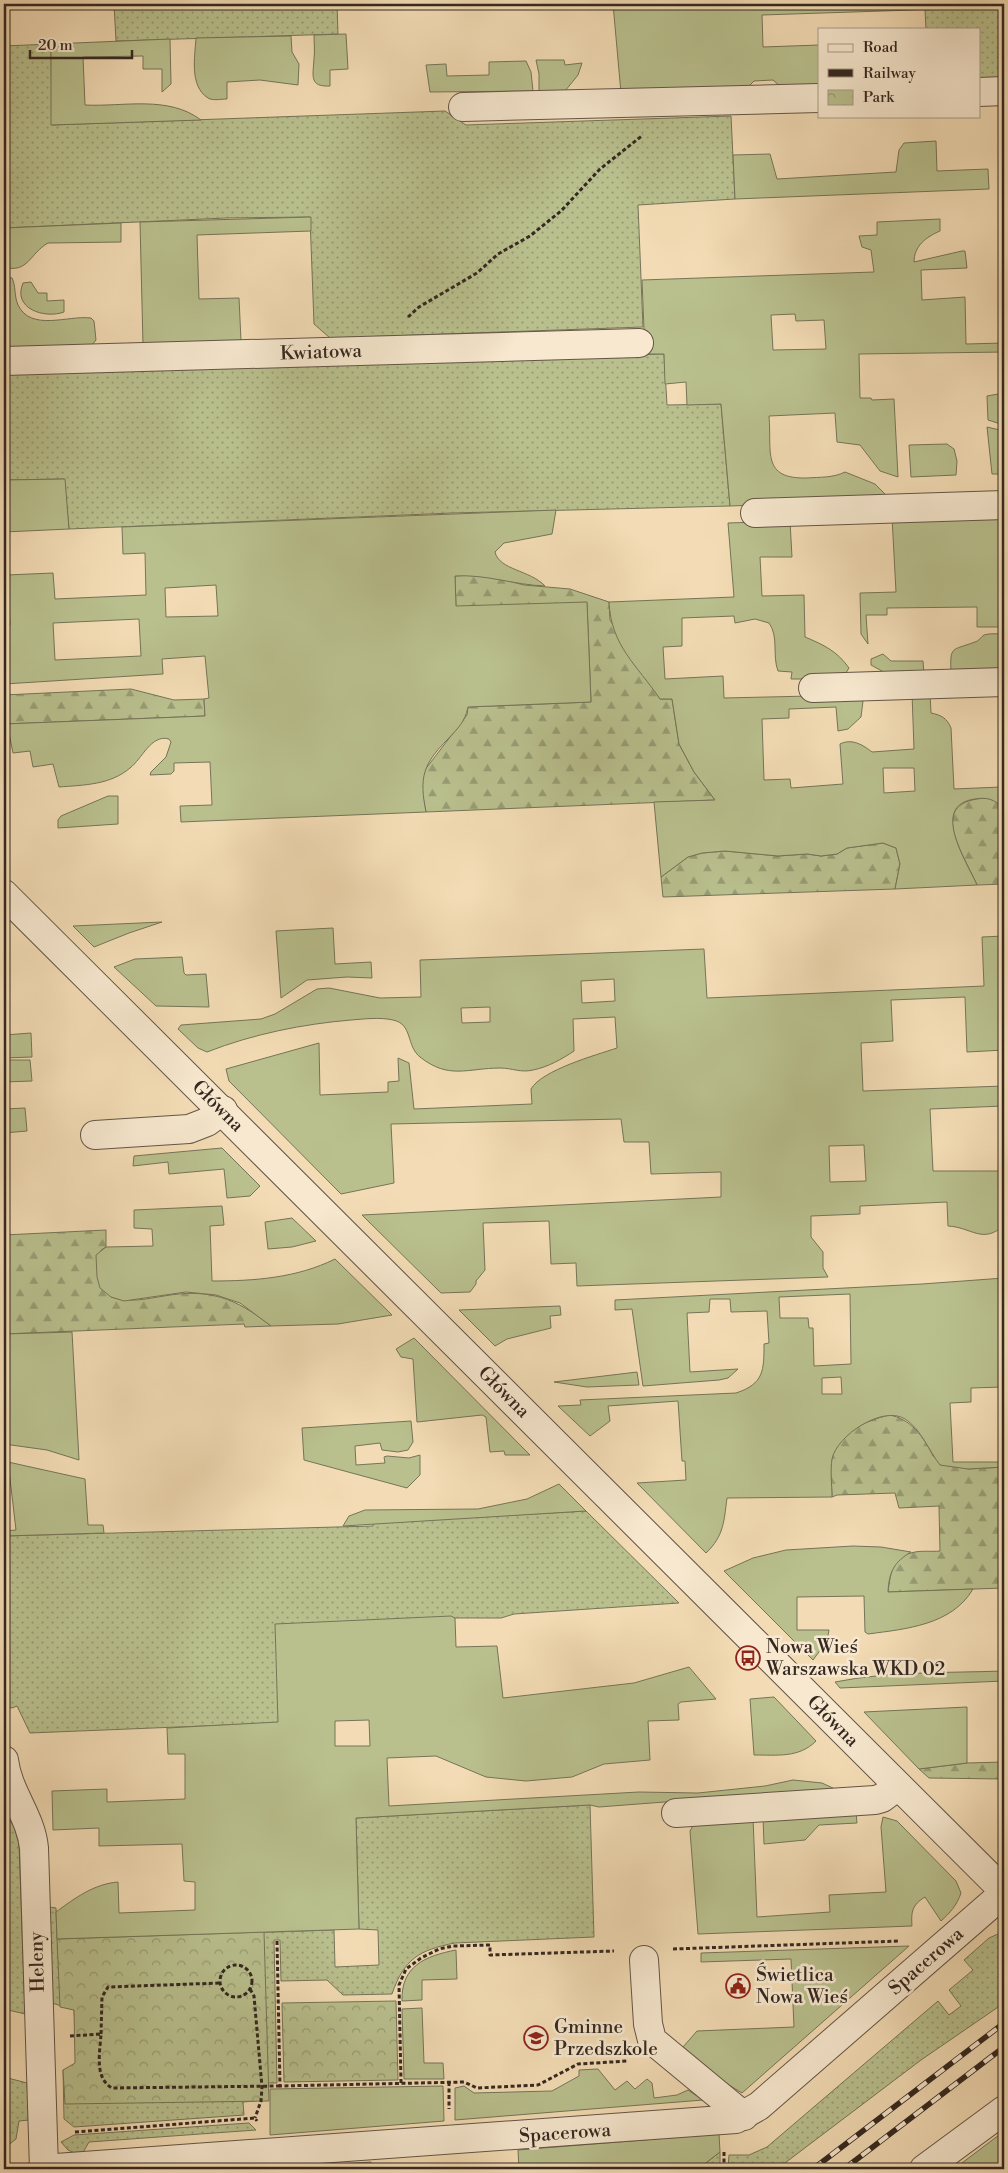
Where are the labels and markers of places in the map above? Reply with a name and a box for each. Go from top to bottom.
place label: Nowa Wieś Warszawska WKD 02 [765,1635,945,1681]
bus stop icon: Nowa Wieś Warszawska WKD 02 [735,1645,761,1671]
place label: Świetlica Nowa Wieś [756,1962,848,2009]
public building icon: Świetlica Nowa Wieś [725,1973,751,1999]
place label: Gminne Przedszkole [554,2015,658,2061]
school or university icon: Gminne Przedszkole [523,2025,549,2051]

